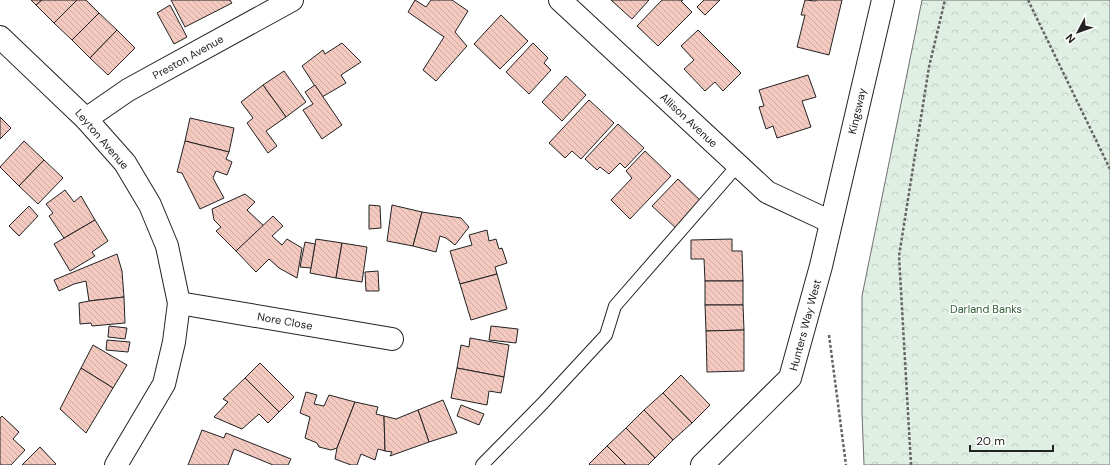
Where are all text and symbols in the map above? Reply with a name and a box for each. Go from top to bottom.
north arrow [1058,12,1098,52]
text: N [1063,31,1078,46]
street label: Preston Avenue [150,32,226,82]
street label: Kingsway [845,87,869,135]
street label: Allison Avenue [657,90,721,150]
street label: Leyton Avenue [72,106,132,172]
street label: Hunters Way West [786,278,824,372]
park label: Darland Banks [950,302,1022,316]
street label: Nore Close [256,309,314,333]
scale bar [970,427,1053,453]
text: 20 m [976,433,1005,449]

